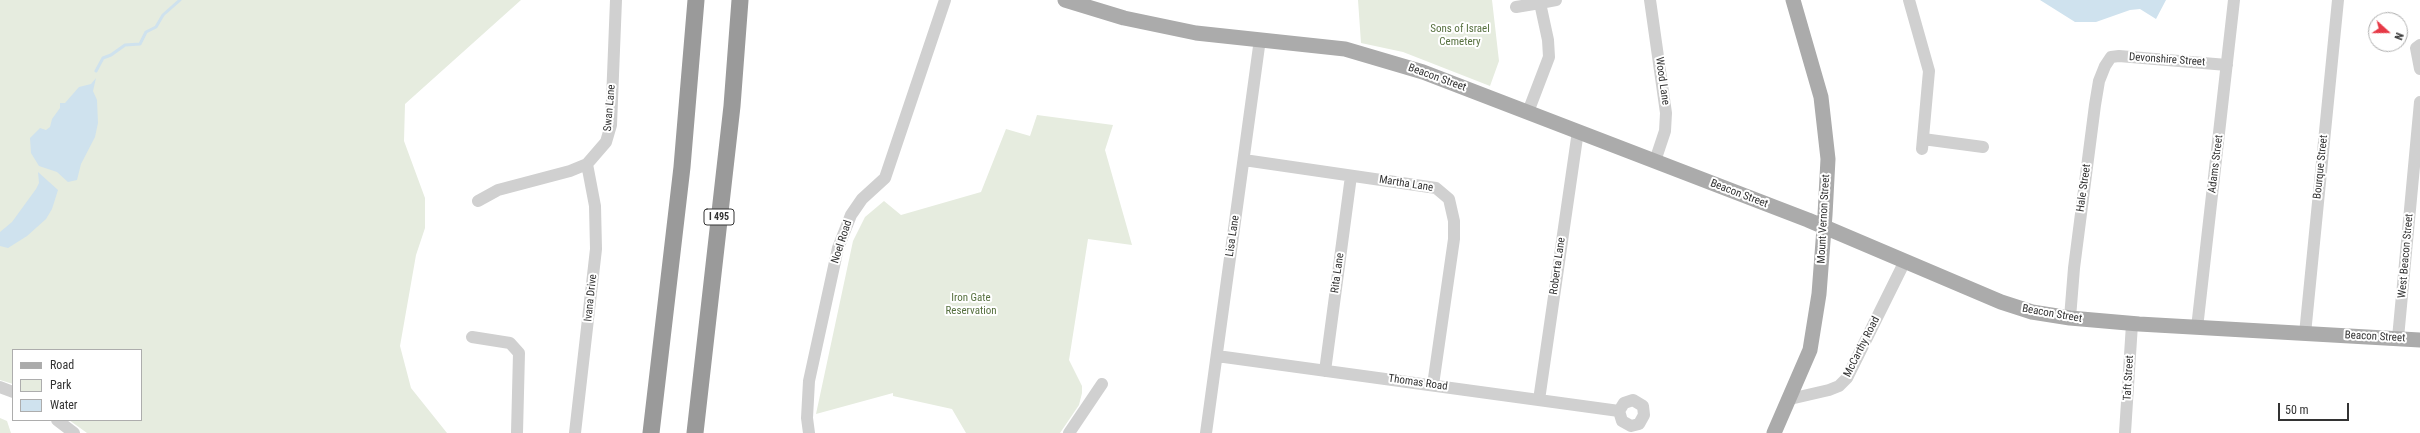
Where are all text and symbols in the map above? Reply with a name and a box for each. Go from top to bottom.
north arrow [2368,12,2408,52]
park label: Sons of Israel Cemetery [1430,22,1490,48]
text: N [2391,31,2406,42]
street label: Devonshire Street [2128,51,2206,69]
street label: Wood Lane [1652,56,1672,106]
street label: Beacon Street [1406,61,1468,95]
street label: Swan Lane [601,84,619,132]
street label: Adams Street [2206,134,2226,194]
street label: Bourque Street [2311,134,2331,200]
street label: Hale Street [2074,163,2094,213]
street label: Martha Lane [1378,173,1434,195]
street label: Mount Vernon Street [1815,174,1833,264]
street label: Beacon Street [1708,177,1770,211]
road number: I 495 [704,209,734,225]
street label: West Beacon Street [2396,213,2416,299]
street label: Lisa Lane [1224,215,1242,257]
street label: Noel Road [829,219,855,265]
street label: Roberta Lane [1547,237,1569,295]
street label: Rita Lane [1329,252,1347,294]
street label: Ivana Drive [582,274,600,322]
park label: Iron Gate Reservation [945,291,997,317]
street label: Beacon Street [2021,302,2083,326]
street label: McCarthy Road [1841,314,1883,380]
street label: Beacon Street [2344,329,2406,345]
legend [12,349,142,421]
street label: Taft Street [2121,355,2137,401]
text: Road [50,358,74,372]
street label: Thomas Road [1388,372,1448,394]
text: Park [50,378,71,392]
scale bar [2280,395,2351,421]
text: Water [50,398,78,412]
text: 50 m [2285,403,2309,417]

